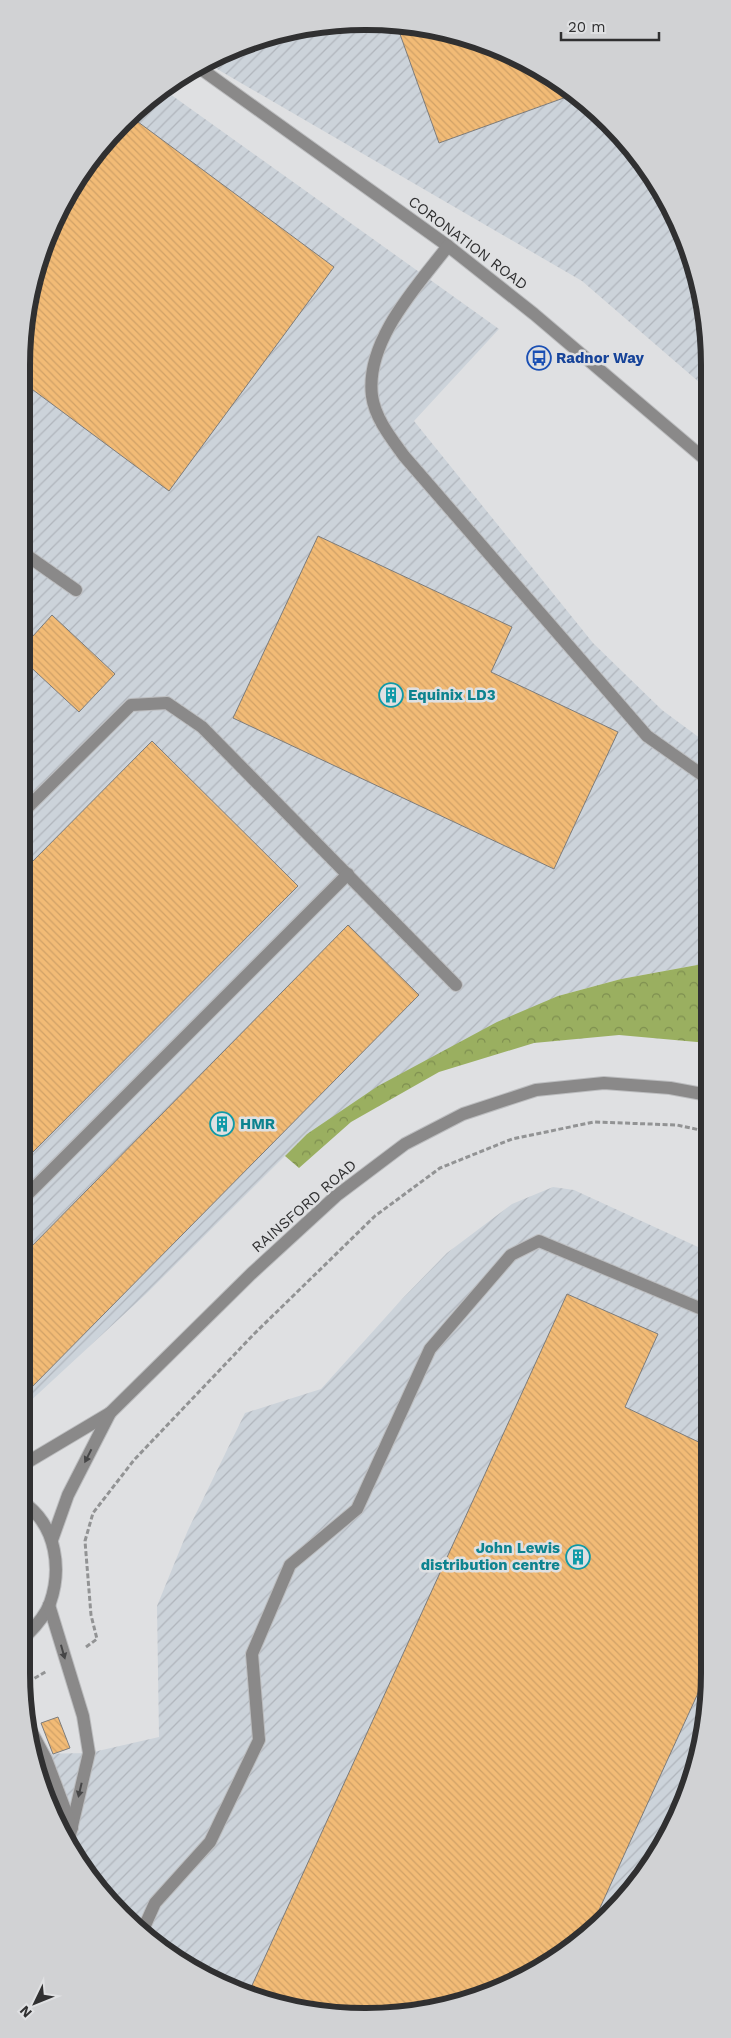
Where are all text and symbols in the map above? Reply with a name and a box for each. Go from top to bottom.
scale bar [561,10,658,42]
text: 20 m [568,18,606,36]
street label: CORONATION ROAD [405,192,531,294]
bus stop icon: Radnor Way [526,345,552,371]
place label: Radnor Way [556,349,644,367]
building icon: Equinix LD3 [378,682,404,708]
place label: Equinix LD3 [408,686,496,704]
building icon: HMR [209,1111,235,1137]
place label: HMR [240,1115,276,1133]
street label: RAINSFORD ROAD [248,1156,360,1256]
one-way arrow [84,1449,92,1464]
place label: John Lewis distribution centre [421,1539,560,1574]
building icon: John Lewis distribution centre [565,1544,591,1570]
one-way arrow [59,1644,67,1659]
one-way arrow [76,1783,84,1798]
north arrow [10,1978,60,2028]
text: N [16,2003,35,2021]

